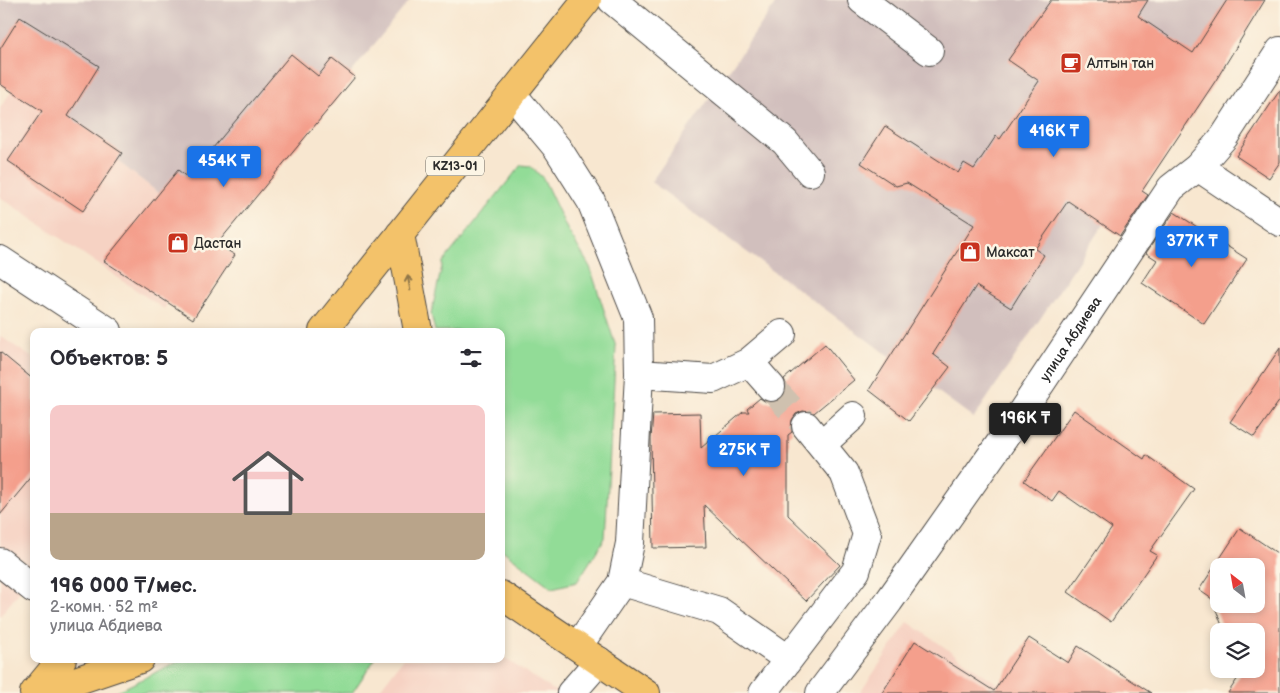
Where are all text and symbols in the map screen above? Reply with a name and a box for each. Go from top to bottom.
cafe icon: Алтын тан [1059,51,1083,75]
place label: Алтын тан [1086,55,1154,72]
pin: 416K ₸ [1013,116,1095,158]
text: 416K ₸ [1029,122,1079,141]
pin: 454K ₸ [183,146,265,188]
text: 454K ₸ [198,152,250,171]
road number: KZ13-01 [426,157,484,176]
pin: 377K ₸ [1151,226,1233,268]
shop icon: Дастан [166,231,190,255]
text: 377K ₸ [1167,232,1217,251]
place label: Дастан [194,235,242,252]
shop icon: Максат [958,240,982,264]
place label: Максат [986,244,1035,261]
one-way arrow [404,276,413,292]
street label: улица Абдиева [1036,292,1105,384]
icon: filters [457,344,485,372]
text: Объектов: 5 [50,346,168,371]
pin: 196K ₸ [984,402,1066,445]
text: 196K ₸ [1000,409,1050,428]
pin: 275K ₸ [703,434,785,477]
icon: home [223,438,313,528]
text: 275K ₸ [718,441,770,460]
north arrow [1210,558,1265,612]
map controls [1210,558,1265,678]
text: 196 000 ₸/мес. [50,573,197,598]
text: 2-комн. · 52 m² [50,598,158,617]
text: улица Абдиева [50,617,162,636]
button: layers [1210,623,1265,678]

